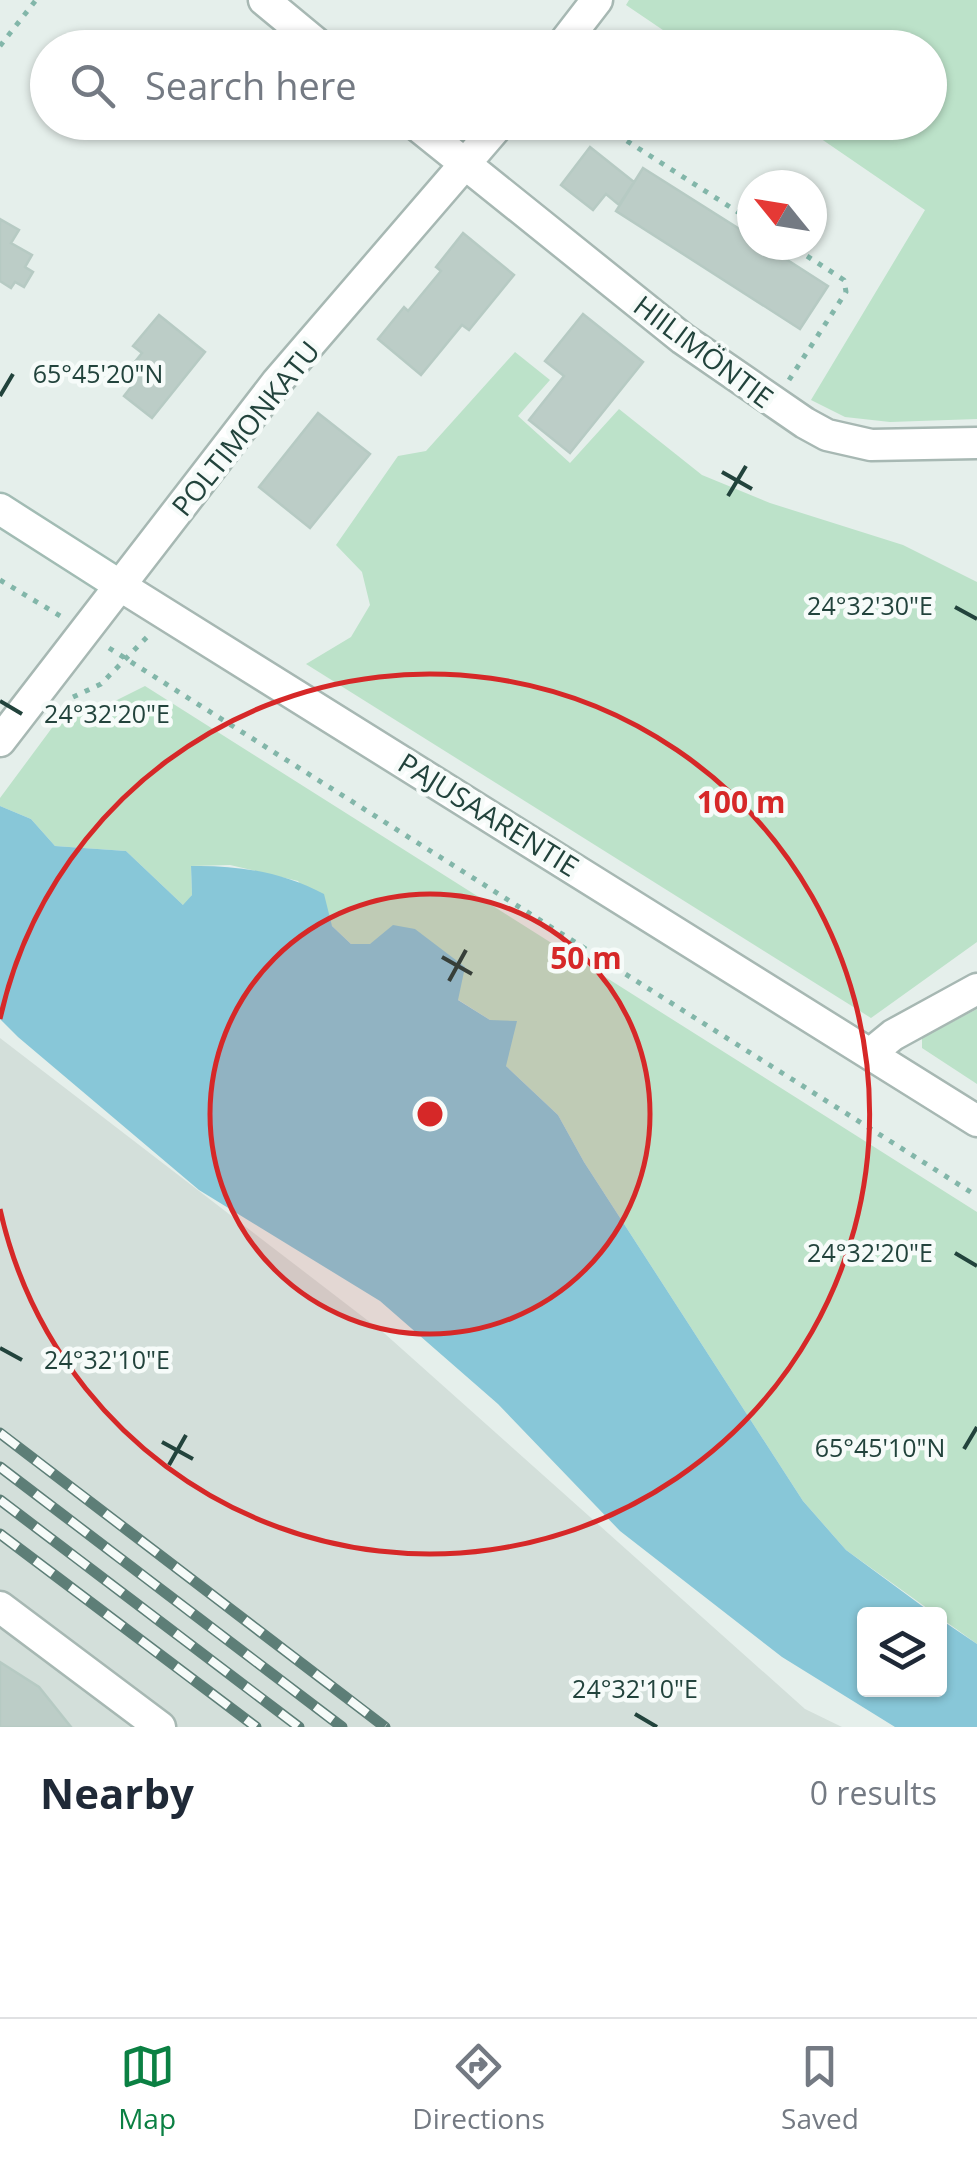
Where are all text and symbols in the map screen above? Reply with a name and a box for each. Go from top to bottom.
search box [30,30,947,140]
icon: search [65,58,120,113]
text: Search here [145,59,357,111]
north arrow [737,170,827,260]
street label: HIILIMÖNTIE [626,286,782,416]
street label: POLTIMONKATU [163,332,327,524]
text: 65°45'20"N [33,356,163,390]
text: 24°32'30"E [807,588,933,622]
text: 24°32'20"E [44,696,170,730]
street label: PAJUSAARENTIE [392,743,586,885]
text: 100 m [697,781,785,822]
text: 50 m [550,937,622,978]
centre of rings [412,1096,448,1132]
text: 24°32'20"E [807,1235,933,1269]
text: 24°32'10"E [44,1342,170,1376]
text: 65°45'10"N [815,1430,945,1464]
map controls [857,1607,947,1697]
button: layers [857,1607,947,1697]
text: 24°32'10"E [572,1671,698,1705]
text: Nearby [40,1764,194,1821]
text: 0 results [810,1771,937,1814]
tab: Map [118,2039,176,2137]
tab: Directions [412,2039,545,2137]
tab: Saved [781,2039,859,2137]

